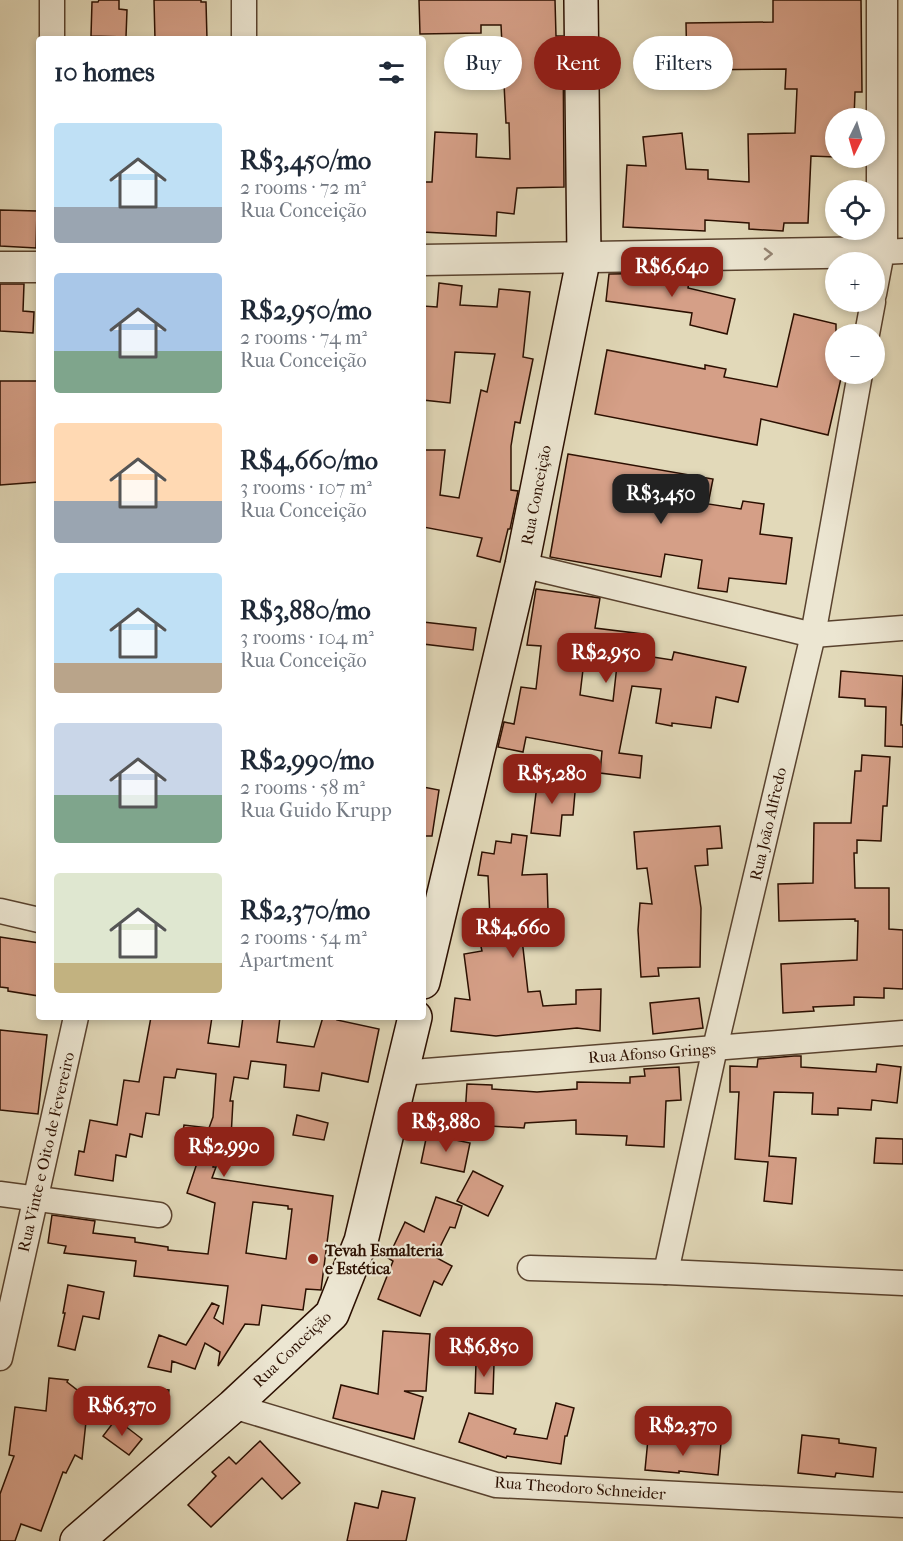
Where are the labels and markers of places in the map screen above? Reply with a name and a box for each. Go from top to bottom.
pin: R$6,640 [617,247,727,298]
pin: R$3,450 [606,474,716,525]
pin: R$2,950 [551,633,661,684]
pin: R$5,280 [497,754,607,805]
pin: R$4,660 [458,908,568,959]
pin: R$3,880 [391,1102,501,1153]
pin: R$2,990 [169,1127,279,1178]
place label: Tevah Esmalteria e Estética [324,1241,444,1278]
marker: Tevah Esmalteria e Estética [306,1252,320,1266]
pin: R$6,850 [429,1327,539,1378]
pin: R$6,370 [67,1386,177,1437]
pin: R$2,370 [628,1406,738,1457]

